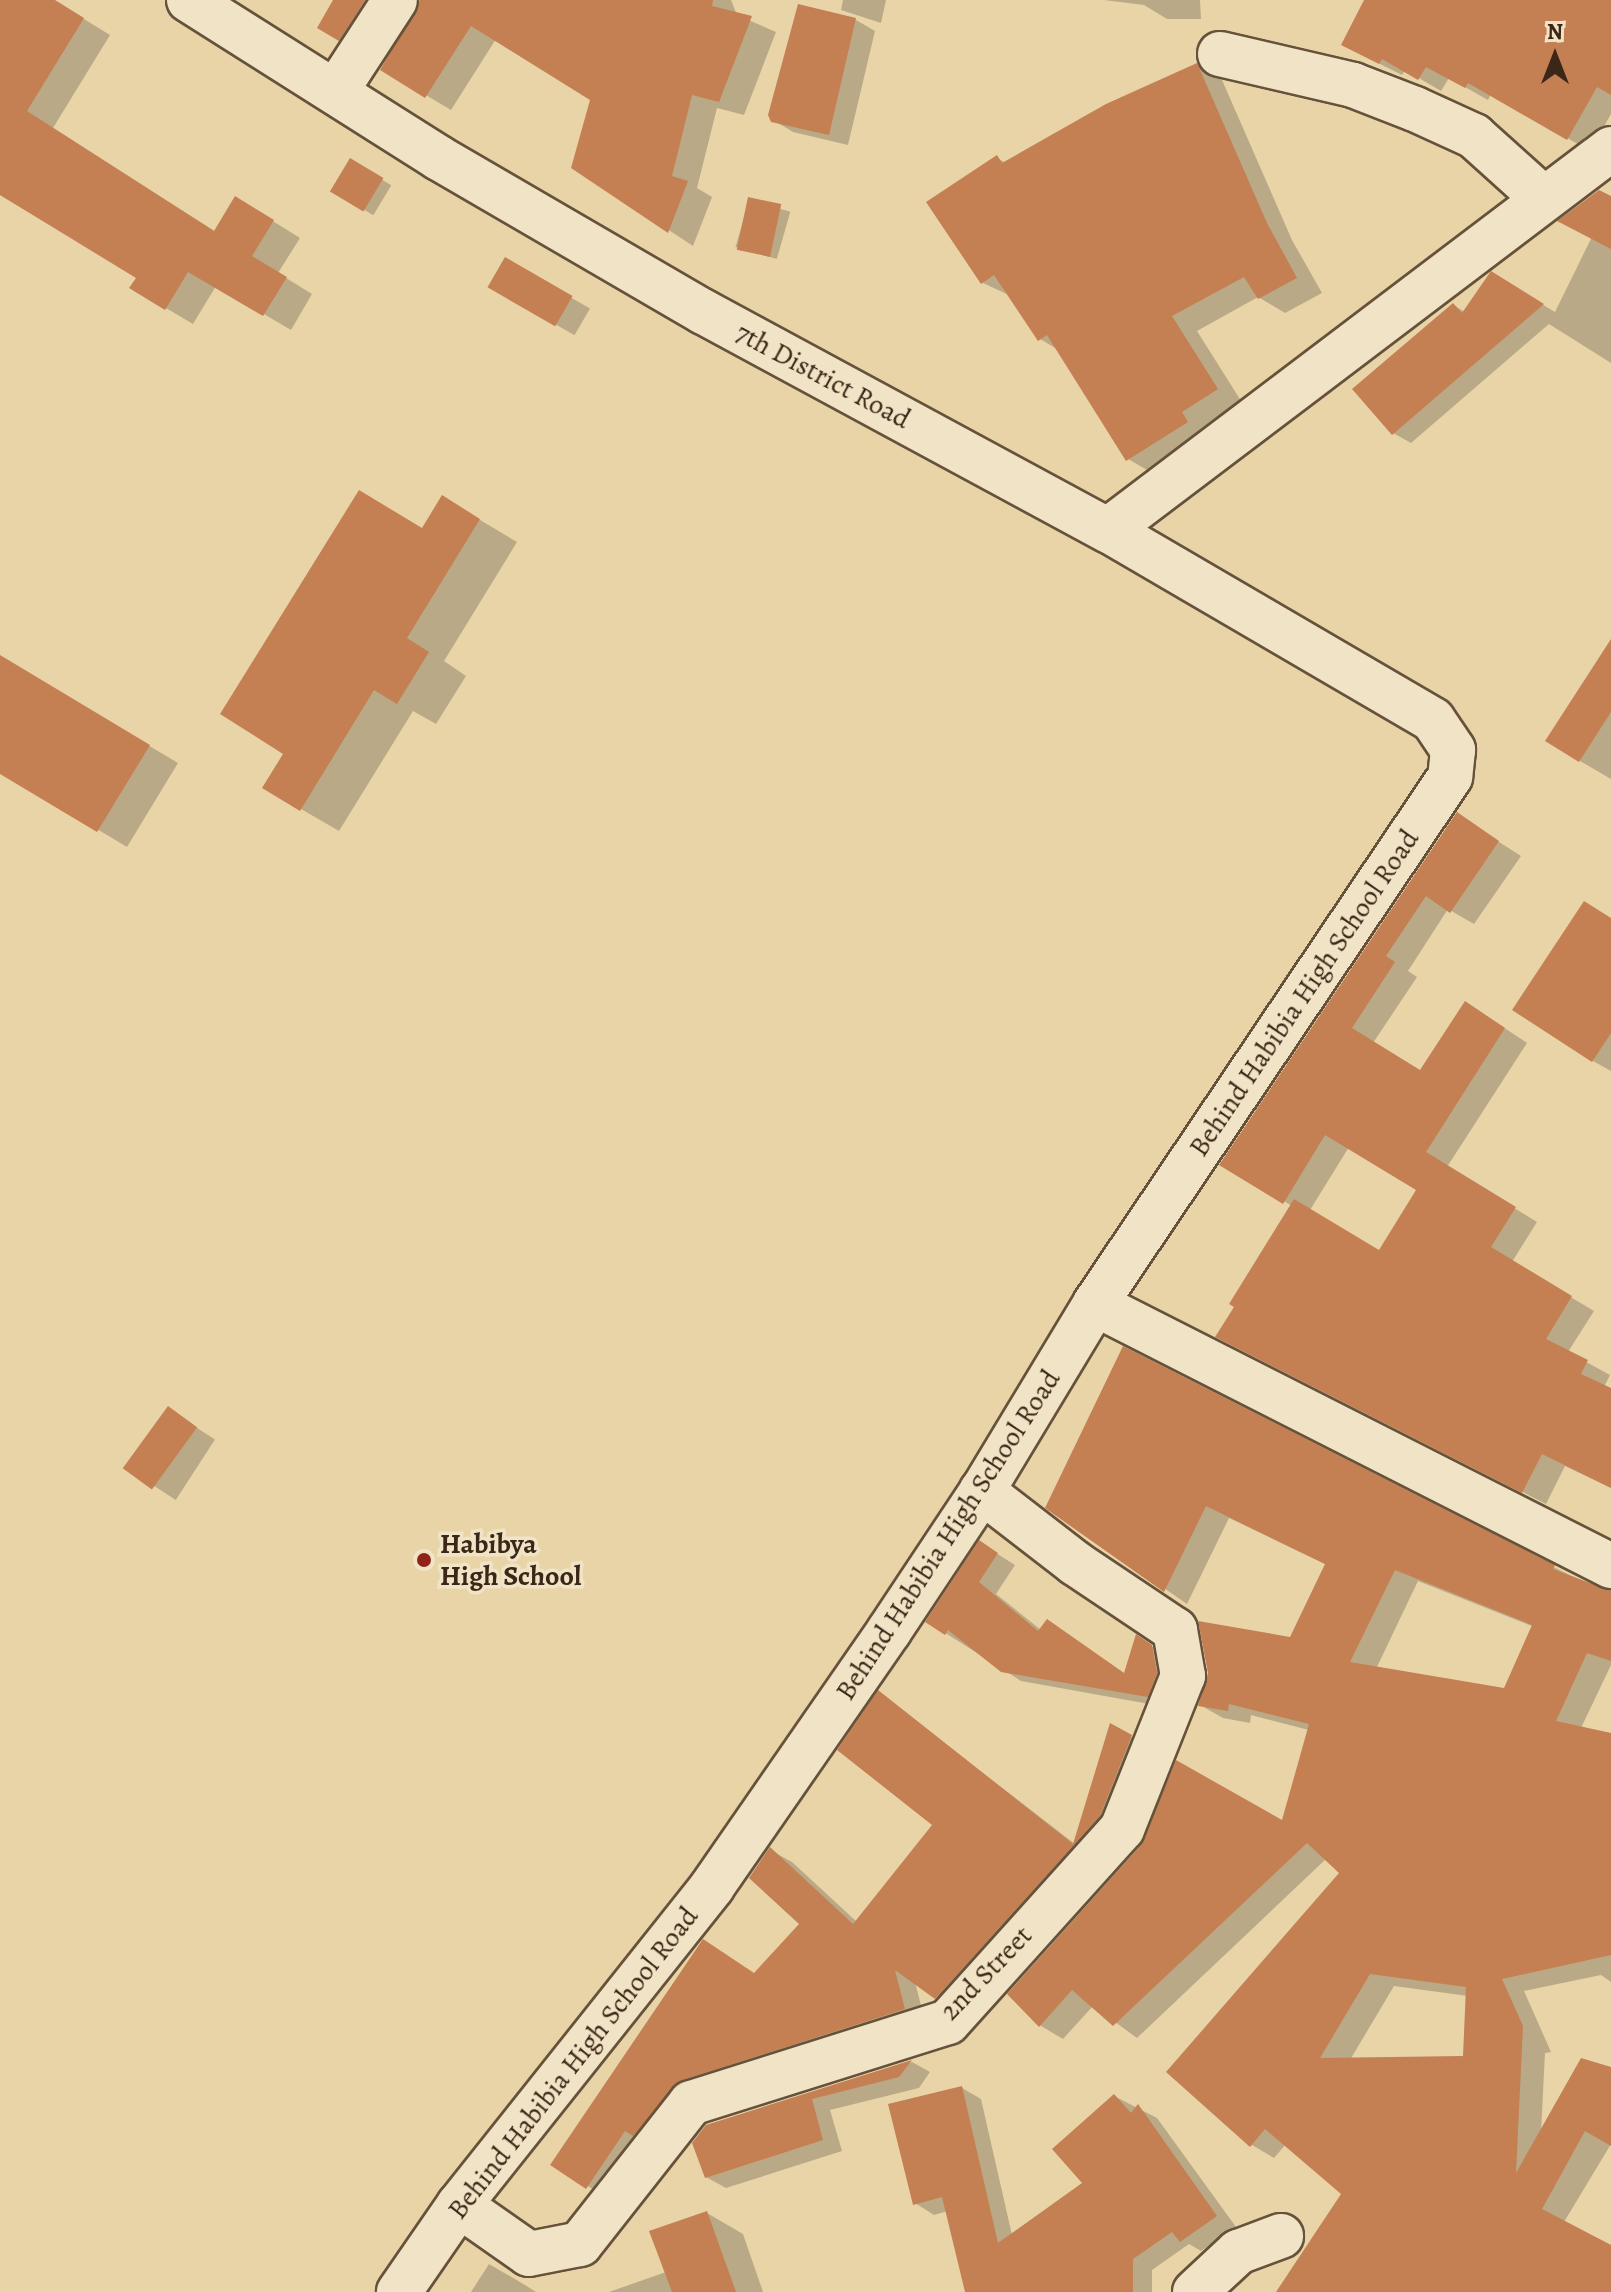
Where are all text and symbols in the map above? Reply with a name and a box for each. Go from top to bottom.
north arrow [1515,16,1595,96]
text: N [1547,17,1563,47]
street label: 7th District Road [730,316,916,436]
street label: Behind Habibia High School Road [1182,823,1426,1163]
street label: Behind Habibia High School Road [828,1364,1068,1706]
place label: Habibya High School [440,1527,581,1593]
marker: Habibya High School [415,1551,433,1569]
street label: Behind Habibia High School Road [441,1900,705,2226]
street label: 2nd Street [933,1919,1039,2027]

